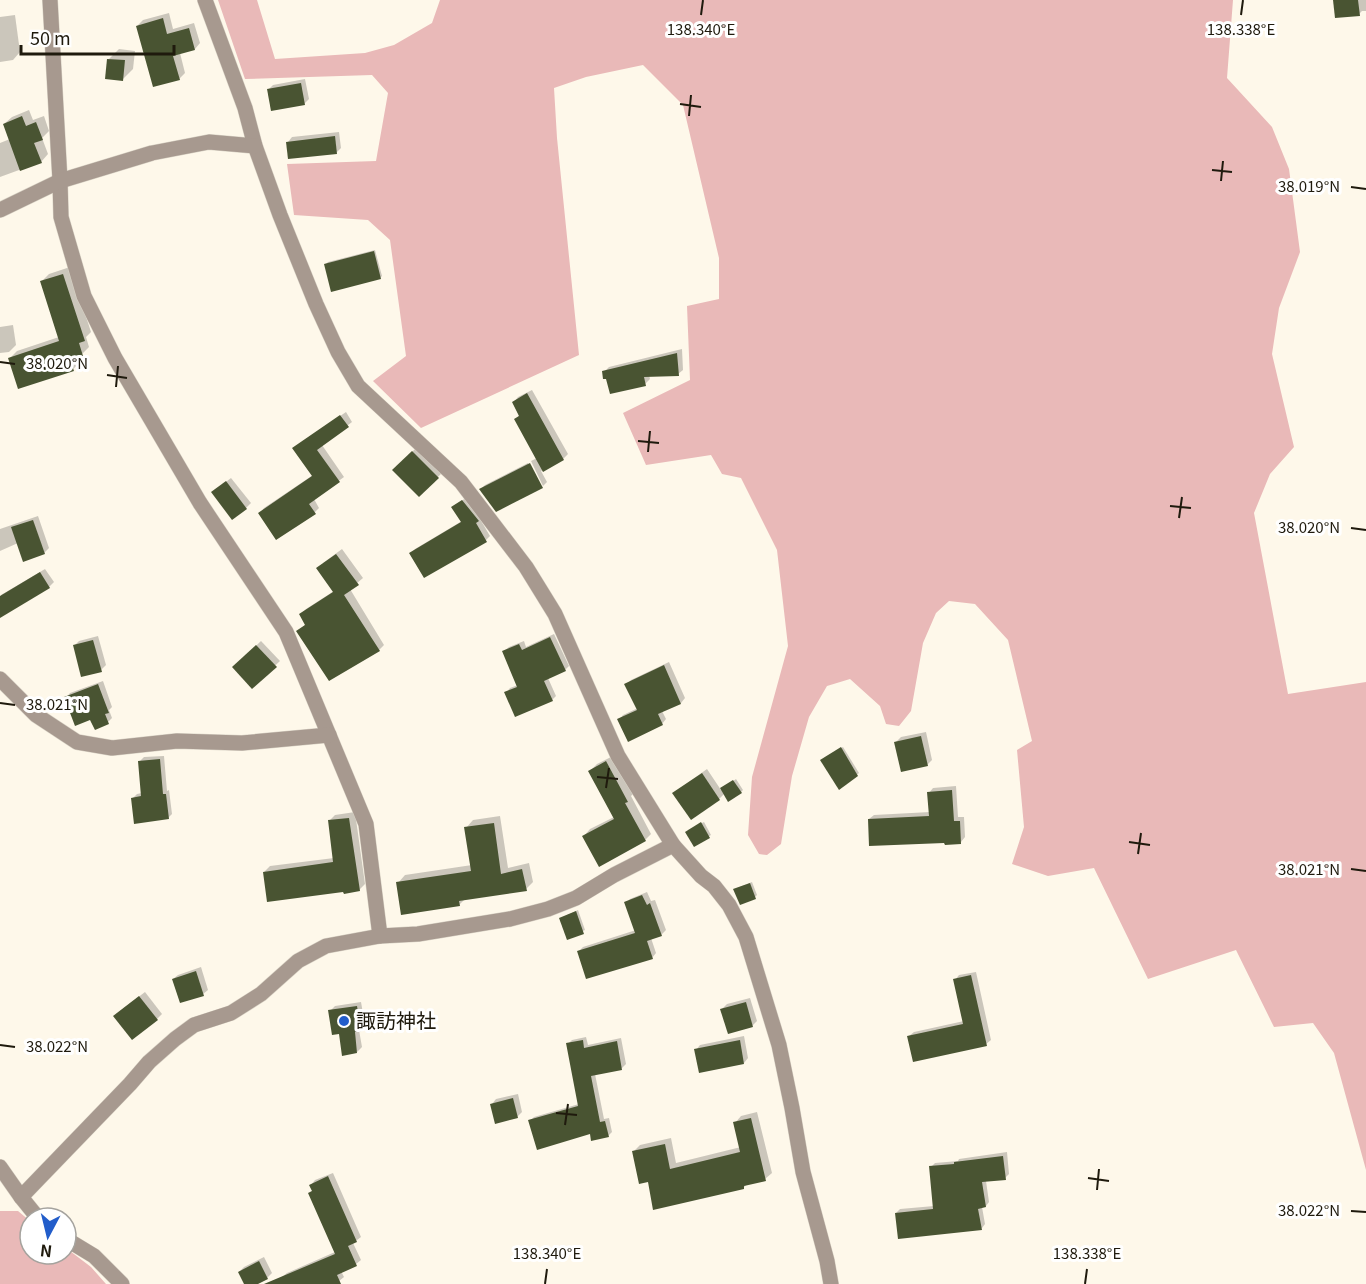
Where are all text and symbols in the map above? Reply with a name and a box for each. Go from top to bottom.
scale bar [21,18,174,56]
text: 138.340°E [667,18,735,39]
text: 138.338°E [1207,18,1275,39]
text: 50 m [30,24,71,50]
text: 38.019°N [1278,175,1340,196]
text: 38.020°N [26,352,88,373]
text: 38.020°N [1278,516,1340,537]
text: 38.021°N [26,693,88,714]
text: 38.021°N [1278,858,1340,879]
place label: 諏訪神社 [356,1005,436,1034]
marker: 諏訪神社 [337,1014,351,1028]
text: 38.022°N [26,1035,88,1056]
text: 38.022°N [1278,1199,1340,1220]
north arrow [18,1206,78,1266]
text: N [39,1239,53,1265]
text: 138.340°E [513,1242,581,1263]
text: 138.338°E [1053,1242,1121,1263]

